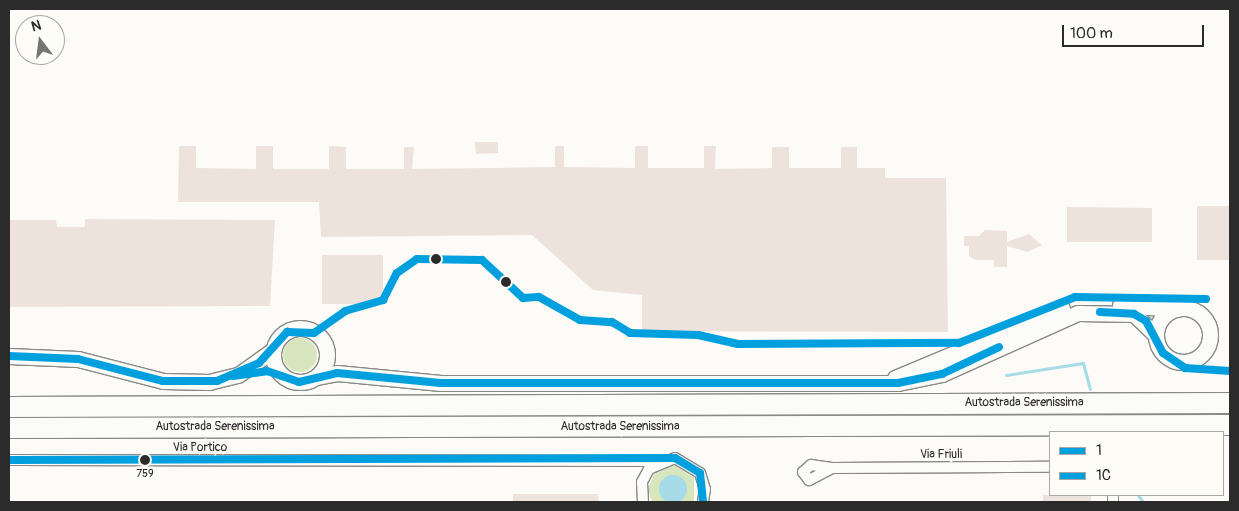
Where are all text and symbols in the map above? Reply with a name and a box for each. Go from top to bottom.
north arrow [15,15,65,65]
scale bar [1064,15,1206,47]
text: N [29,17,43,35]
text: 100 m [1070,24,1113,43]
unlabelled marker [431,254,441,264]
unlabelled marker [501,277,511,287]
street label: Autostrada Serenissima [964,396,1084,410]
street label: Autostrada Serenissima [155,420,275,434]
street label: Autostrada Serenissima [560,420,680,434]
legend [1049,431,1224,496]
street label: Via Portico [173,441,227,455]
text: 1 [1096,441,1102,460]
street label: Via Friuli [920,448,962,462]
marker: 759 [140,455,150,465]
text: 1C [1096,466,1111,485]
place label: 759 [136,467,154,481]

